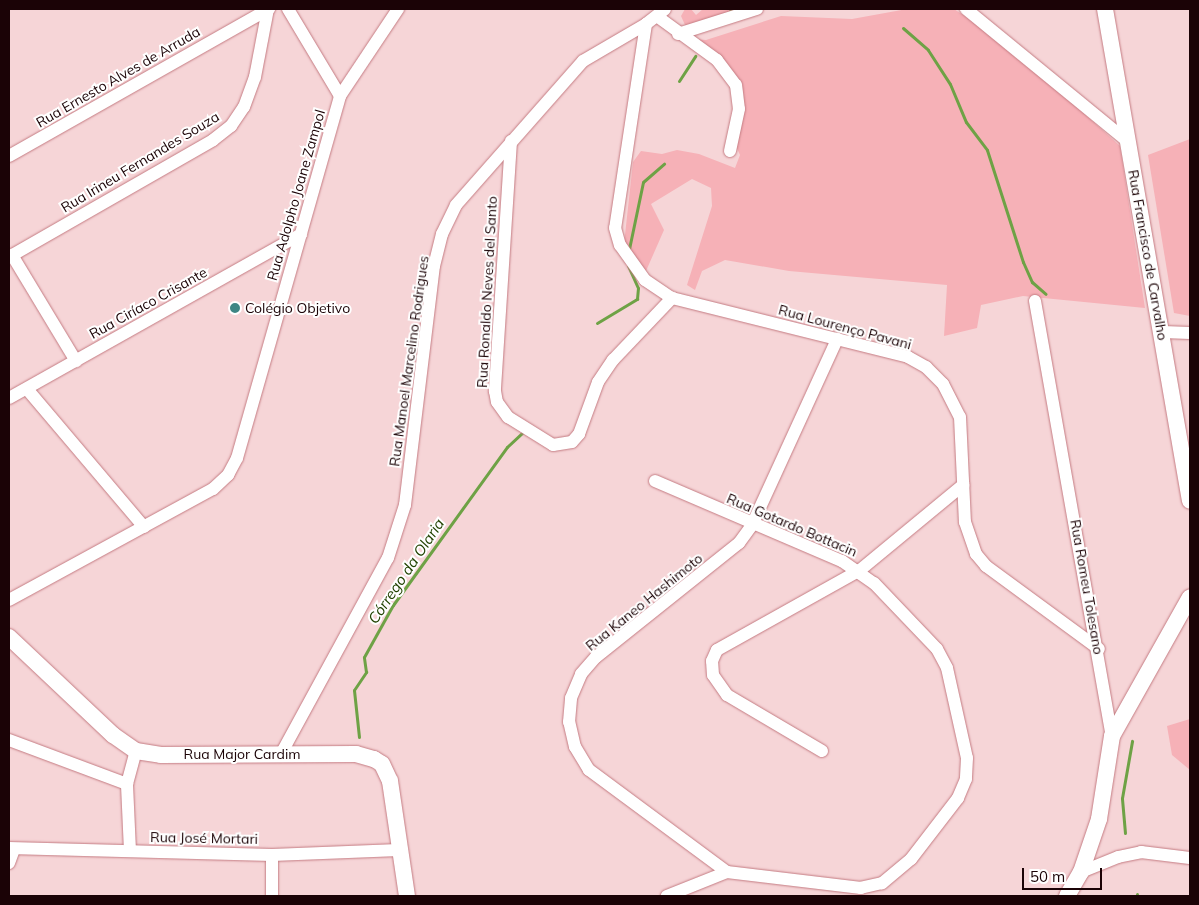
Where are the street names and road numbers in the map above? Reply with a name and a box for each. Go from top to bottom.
street label: Rua Ernesto Alves de Arruda [33,23,203,131]
street label: Rua Irineu Fernandes Souza [58,108,222,216]
street label: Rua Adolpho Joane Zampol [264,108,328,282]
street label: Rua Francisco de Carvalho [1125,168,1171,342]
street label: Rua Ronaldo Neves del Santo [474,196,500,388]
street label: Rua Manoel Marcelino Rodrigues [386,254,432,468]
street label: Rua Ciríaco Crisante [86,264,210,342]
street label: Rua Lourenço Pavani [777,301,913,353]
street label: Rua Gotardo Bottacin [724,490,860,560]
street label: Rua Romeu Tolesano [1067,518,1107,656]
street label: Rua Kaneo Hashimoto [582,550,706,654]
street label: Rua Major Cardim [183,746,301,762]
street label: Rua José Mortari [150,829,258,847]

